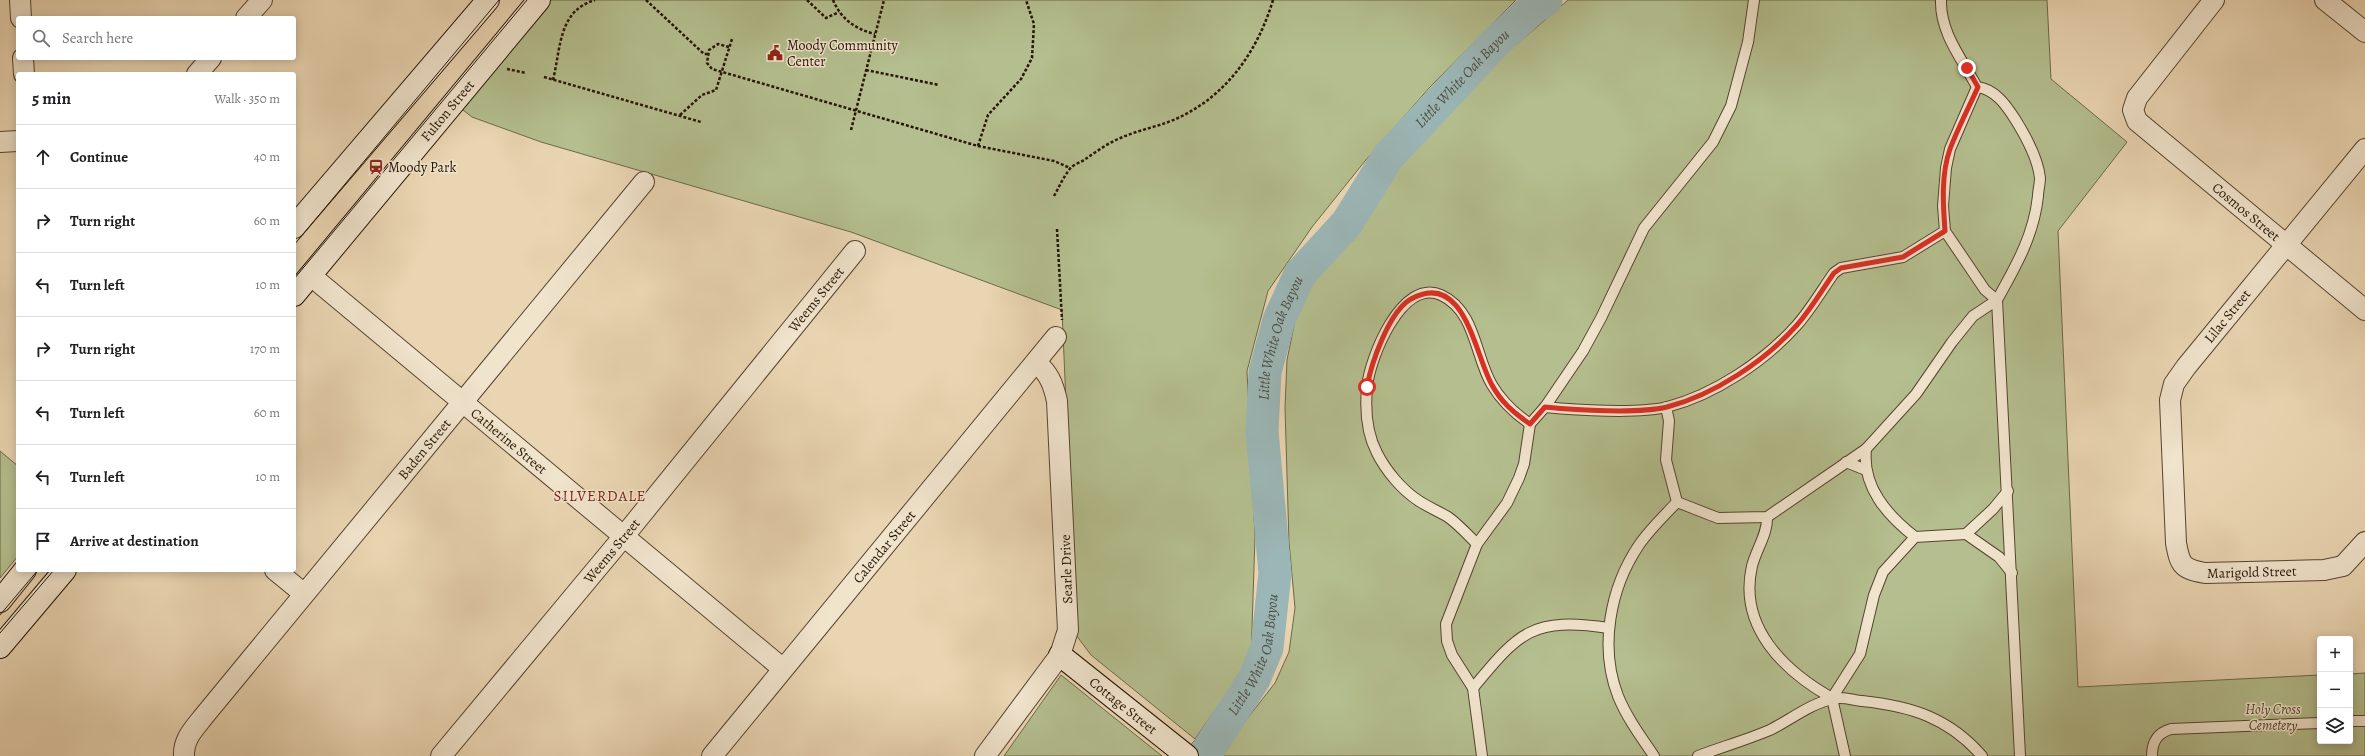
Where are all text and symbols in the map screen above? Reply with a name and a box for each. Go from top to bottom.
search box [16,16,296,60]
water label: Little White Oak Bayou [1410,25,1514,132]
icon: search [30,27,52,49]
text: Search here [62,28,133,48]
place label: Moody Community Center [787,36,899,71]
public building icon: Moody Community Center [766,44,784,62]
route end [1958,59,1976,77]
street label: Fulton Street [417,76,479,145]
text: 5 min [32,87,71,110]
text: Walk · 350 m [214,90,280,107]
icon: ahead [32,146,54,168]
text: Continue [70,147,128,167]
text: 40 m [254,148,280,165]
station icon: Moody Park [367,158,385,176]
place label: Moody Park [388,158,456,177]
street label: Cosmos Street [2208,178,2284,246]
icon: right [32,210,54,232]
text: Turn right [70,211,135,231]
text: 60 m [254,212,280,229]
street label: Weems Street [783,262,849,337]
water label: Little White Oak Bayou [1254,273,1308,401]
icon: left [32,274,54,296]
text: Turn left [70,275,125,295]
text: 10 m [255,276,280,293]
street label: Lilac Street [2200,285,2255,347]
icon: right [32,338,54,360]
text: Turn right [70,339,135,359]
text: 170 m [250,340,280,357]
route start [1358,378,1376,396]
icon: left [32,402,54,424]
text: Turn left [70,403,125,423]
text: 60 m [254,404,280,421]
street label: Catherine Street [466,404,551,479]
street label: Baden Street [394,414,455,484]
icon: left [32,466,54,488]
text: Turn left [70,467,125,487]
text: 10 m [255,468,280,485]
district label: SILVERDALE [554,486,646,506]
street label: Calendar Street [849,506,920,587]
street label: Weems Street [579,514,645,588]
icon: arrive [32,530,54,552]
text: Arrive at destination [70,531,199,551]
street label: Searle Drive [1056,534,1077,604]
street label: Marigold Street [2207,562,2297,583]
water label: Little White Oak Bayou [1223,593,1283,719]
map controls [2317,636,2353,744]
button: + [2317,636,2353,672]
button: − [2317,672,2353,708]
street label: Cottage Street [1085,673,1161,739]
park label: Holy Cross Cemetery [2245,700,2301,735]
button: layers [2317,708,2353,744]

